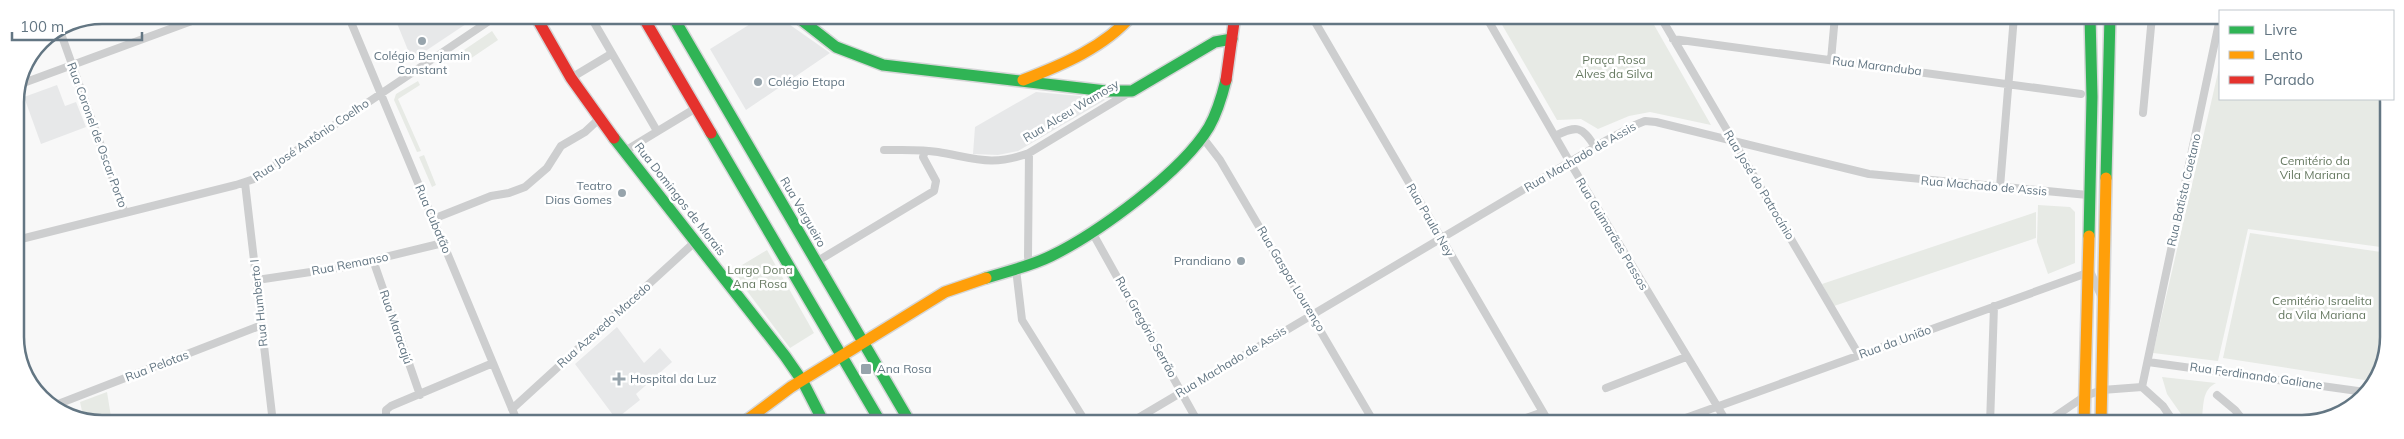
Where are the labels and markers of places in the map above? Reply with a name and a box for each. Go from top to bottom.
marker: Colégio Benjamin Constant [416,35,428,47]
place label: Colégio Benjamin Constant [374,48,470,77]
place label: Colégio Etapa [768,74,845,89]
marker: Colégio Etapa [752,76,764,88]
place label: Teatro Dias Gomes [545,178,612,207]
marker: Teatro Dias Gomes [616,187,628,199]
place label: Prandiano [1174,253,1231,268]
marker: Prandiano [1235,255,1247,267]
place label: Ana Rosa [877,361,931,376]
marker: Ana Rosa [859,362,873,376]
place label: Hospital da Luz [630,371,717,386]
marker: Hospital da Luz [612,372,626,386]

